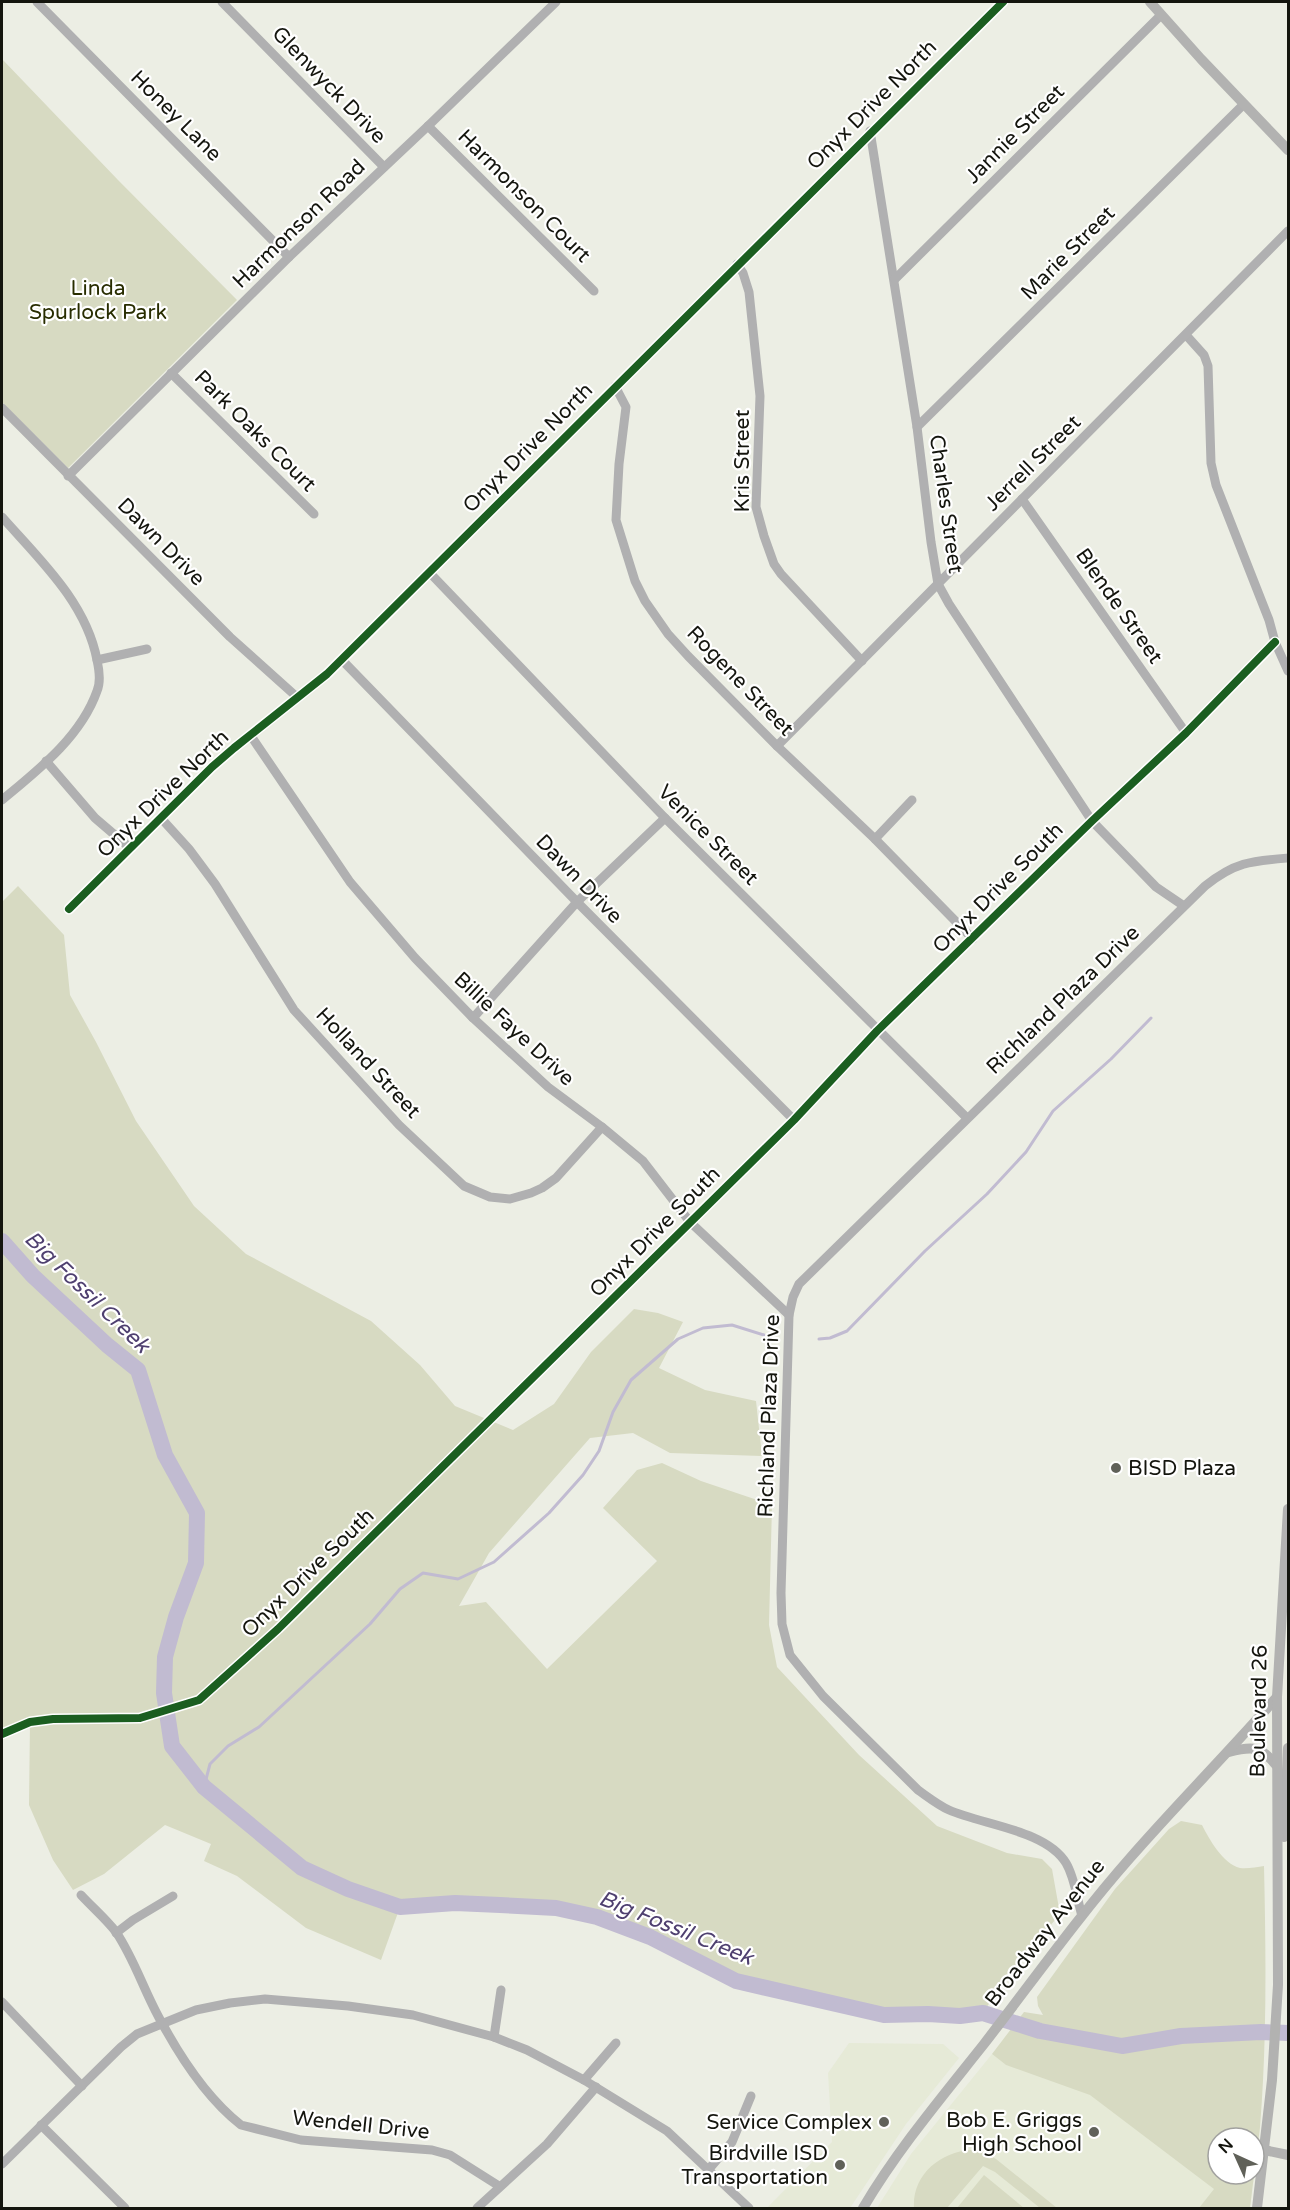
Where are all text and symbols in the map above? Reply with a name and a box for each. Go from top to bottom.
street label: Glenwyck Drive [267,21,391,149]
street label: Onyx Drive North [802,35,942,175]
street label: Honey Lane [125,65,227,167]
street label: Jannie Street [960,79,1070,189]
street label: Harmonson Court [452,124,596,268]
street label: Harmonson Road [228,154,370,294]
street label: Marie Street [1016,201,1120,305]
park label: Linda Spurlock Park [29,276,167,325]
street label: Park Oaks Court [189,365,321,497]
street label: Onyx Drive North [458,378,598,518]
street label: Kris Street [730,410,755,512]
street label: Jerrell Street [980,410,1086,516]
street label: Charles Street [924,433,968,575]
street label: Dawn Drive [112,493,210,591]
street label: Blende Street [1070,544,1168,668]
street label: Rogene Street [681,621,799,741]
street label: Onyx Drive North [92,725,234,863]
street label: Venice Street [653,780,763,890]
street label: Onyx Drive South [927,817,1069,959]
street label: Dawn Drive [530,829,628,929]
street label: Richland Plaza Drive [981,920,1145,1080]
street label: Billie Faye Drive [449,967,580,1091]
street label: Holland Street [310,1003,426,1123]
street label: Onyx Drive South [584,1161,726,1303]
water label: Big Fossil Creek [19,1226,156,1360]
street label: Richland Plaza Drive [753,1314,785,1518]
place label: BISD Plaza [1128,1456,1236,1481]
marker: BISD Plaza [1109,1461,1123,1475]
street label: Onyx Drive South [237,1503,379,1643]
street label: Boulevard 26 [1245,1644,1273,1778]
street label: Broadway Avenue [980,1854,1110,2012]
water label: Big Fossil Creek [595,1885,759,1972]
street label: Wendell Drive [291,2105,431,2145]
place label: Bob E. Griggs High School [946,2108,1082,2157]
place label: Service Complex [706,2110,872,2135]
marker: Service Complex [877,2115,891,2129]
marker: Bob E. Griggs High School [1087,2125,1101,2139]
north arrow [1206,2126,1266,2186]
text: N [1214,2134,1238,2158]
place label: Birdville ISD Transportation [681,2141,828,2190]
marker: Birdville ISD Transportation [833,2158,847,2172]

